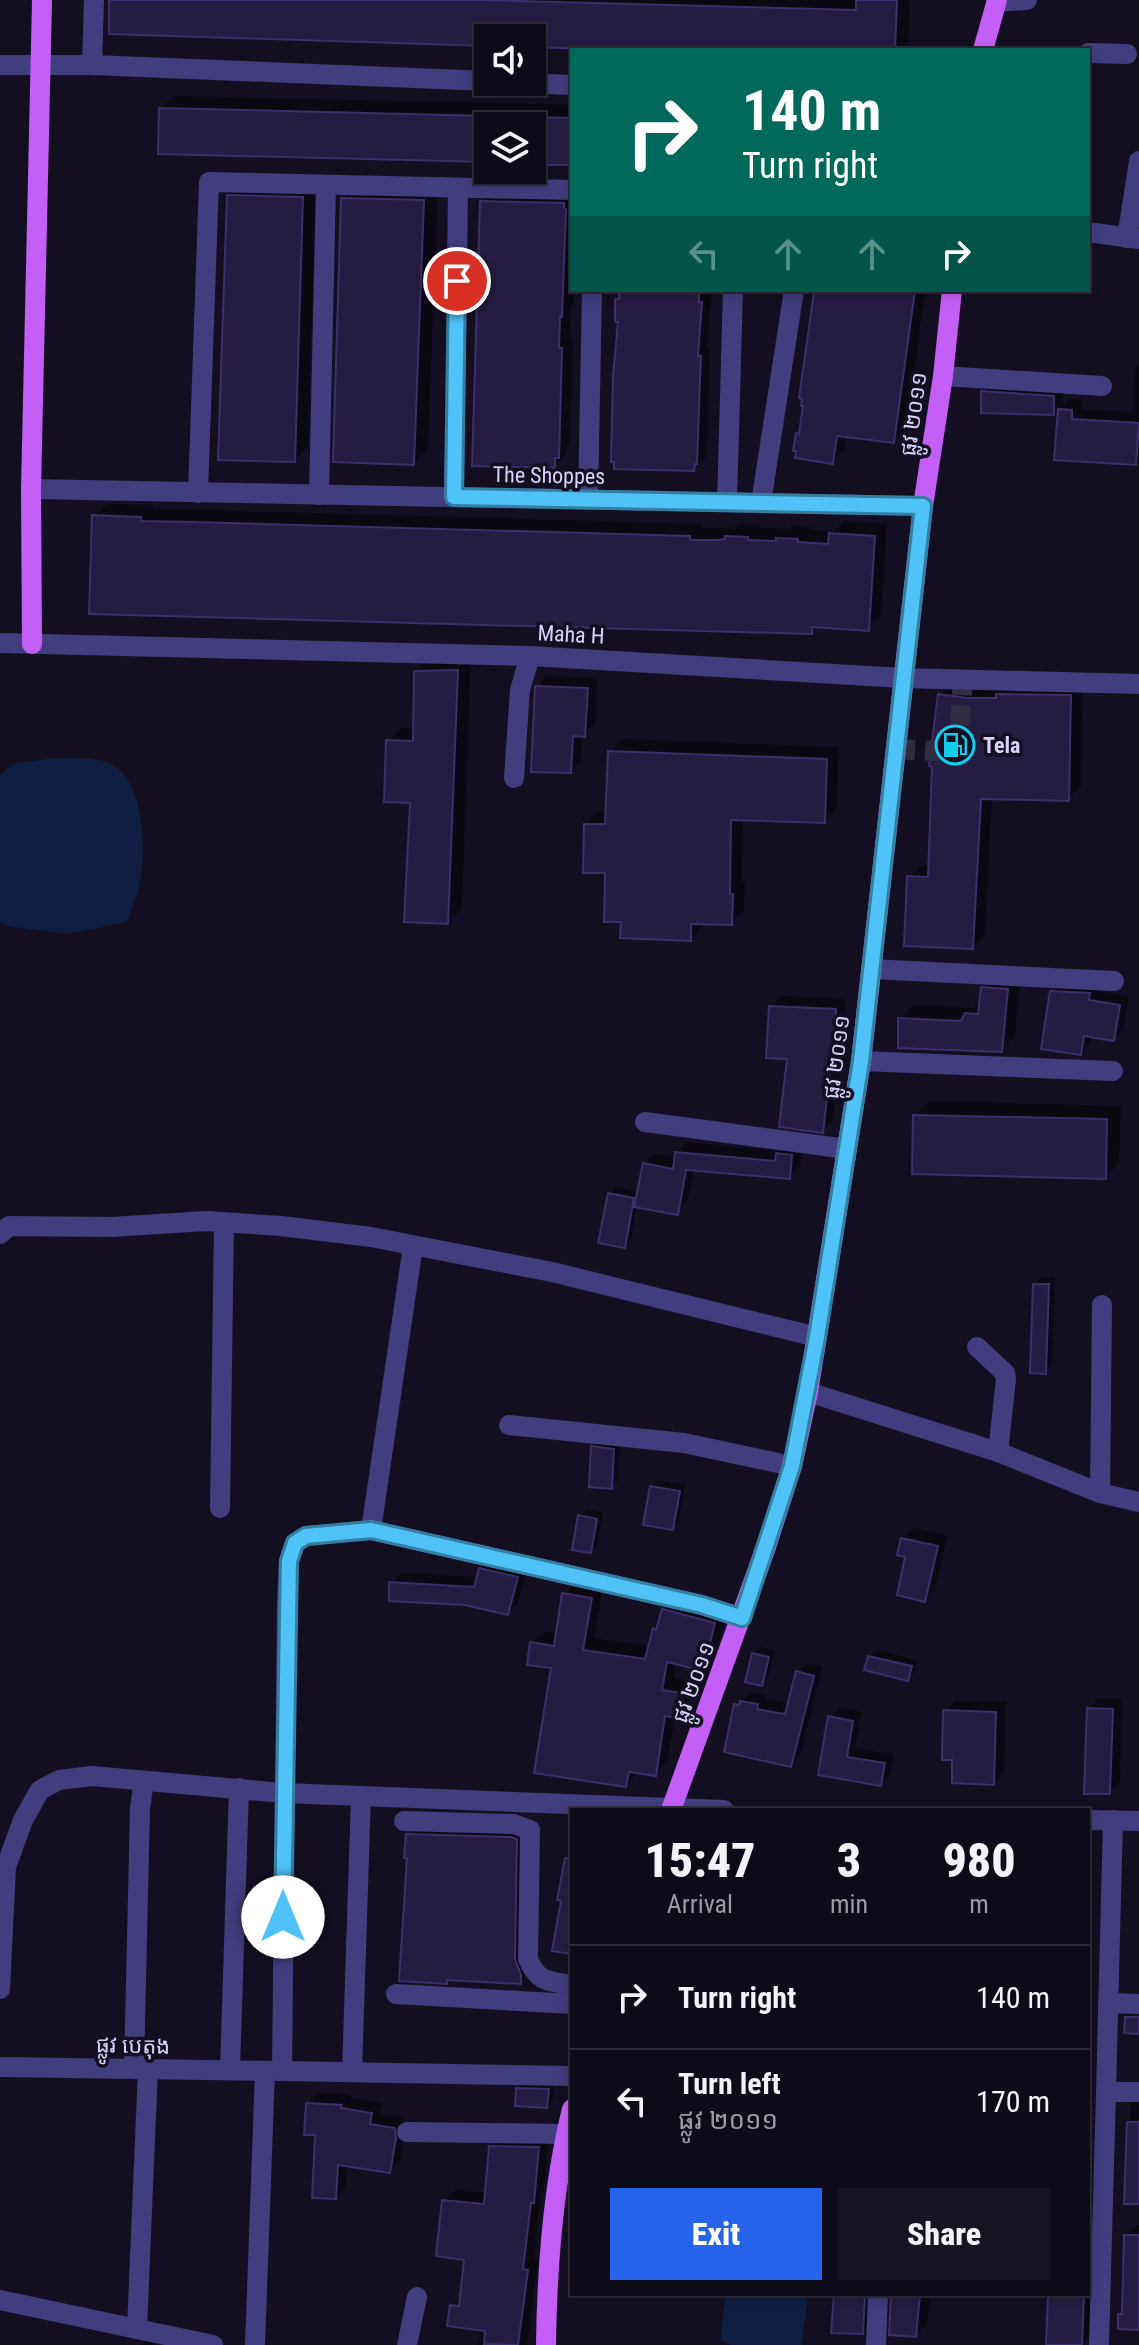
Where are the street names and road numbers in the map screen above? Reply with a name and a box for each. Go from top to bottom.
street label: ផ្លូវ ២០១១ [895,370,939,459]
street label: The Shoppes [493,462,605,489]
street label: Maha H [537,620,605,649]
street label: ផ្លូវ ២០១១ [818,1013,862,1102]
street label: ផ្លូវ ២០១១ [667,1638,727,1729]
street label: ផ្លូវ បេតុង [95,2032,170,2066]

